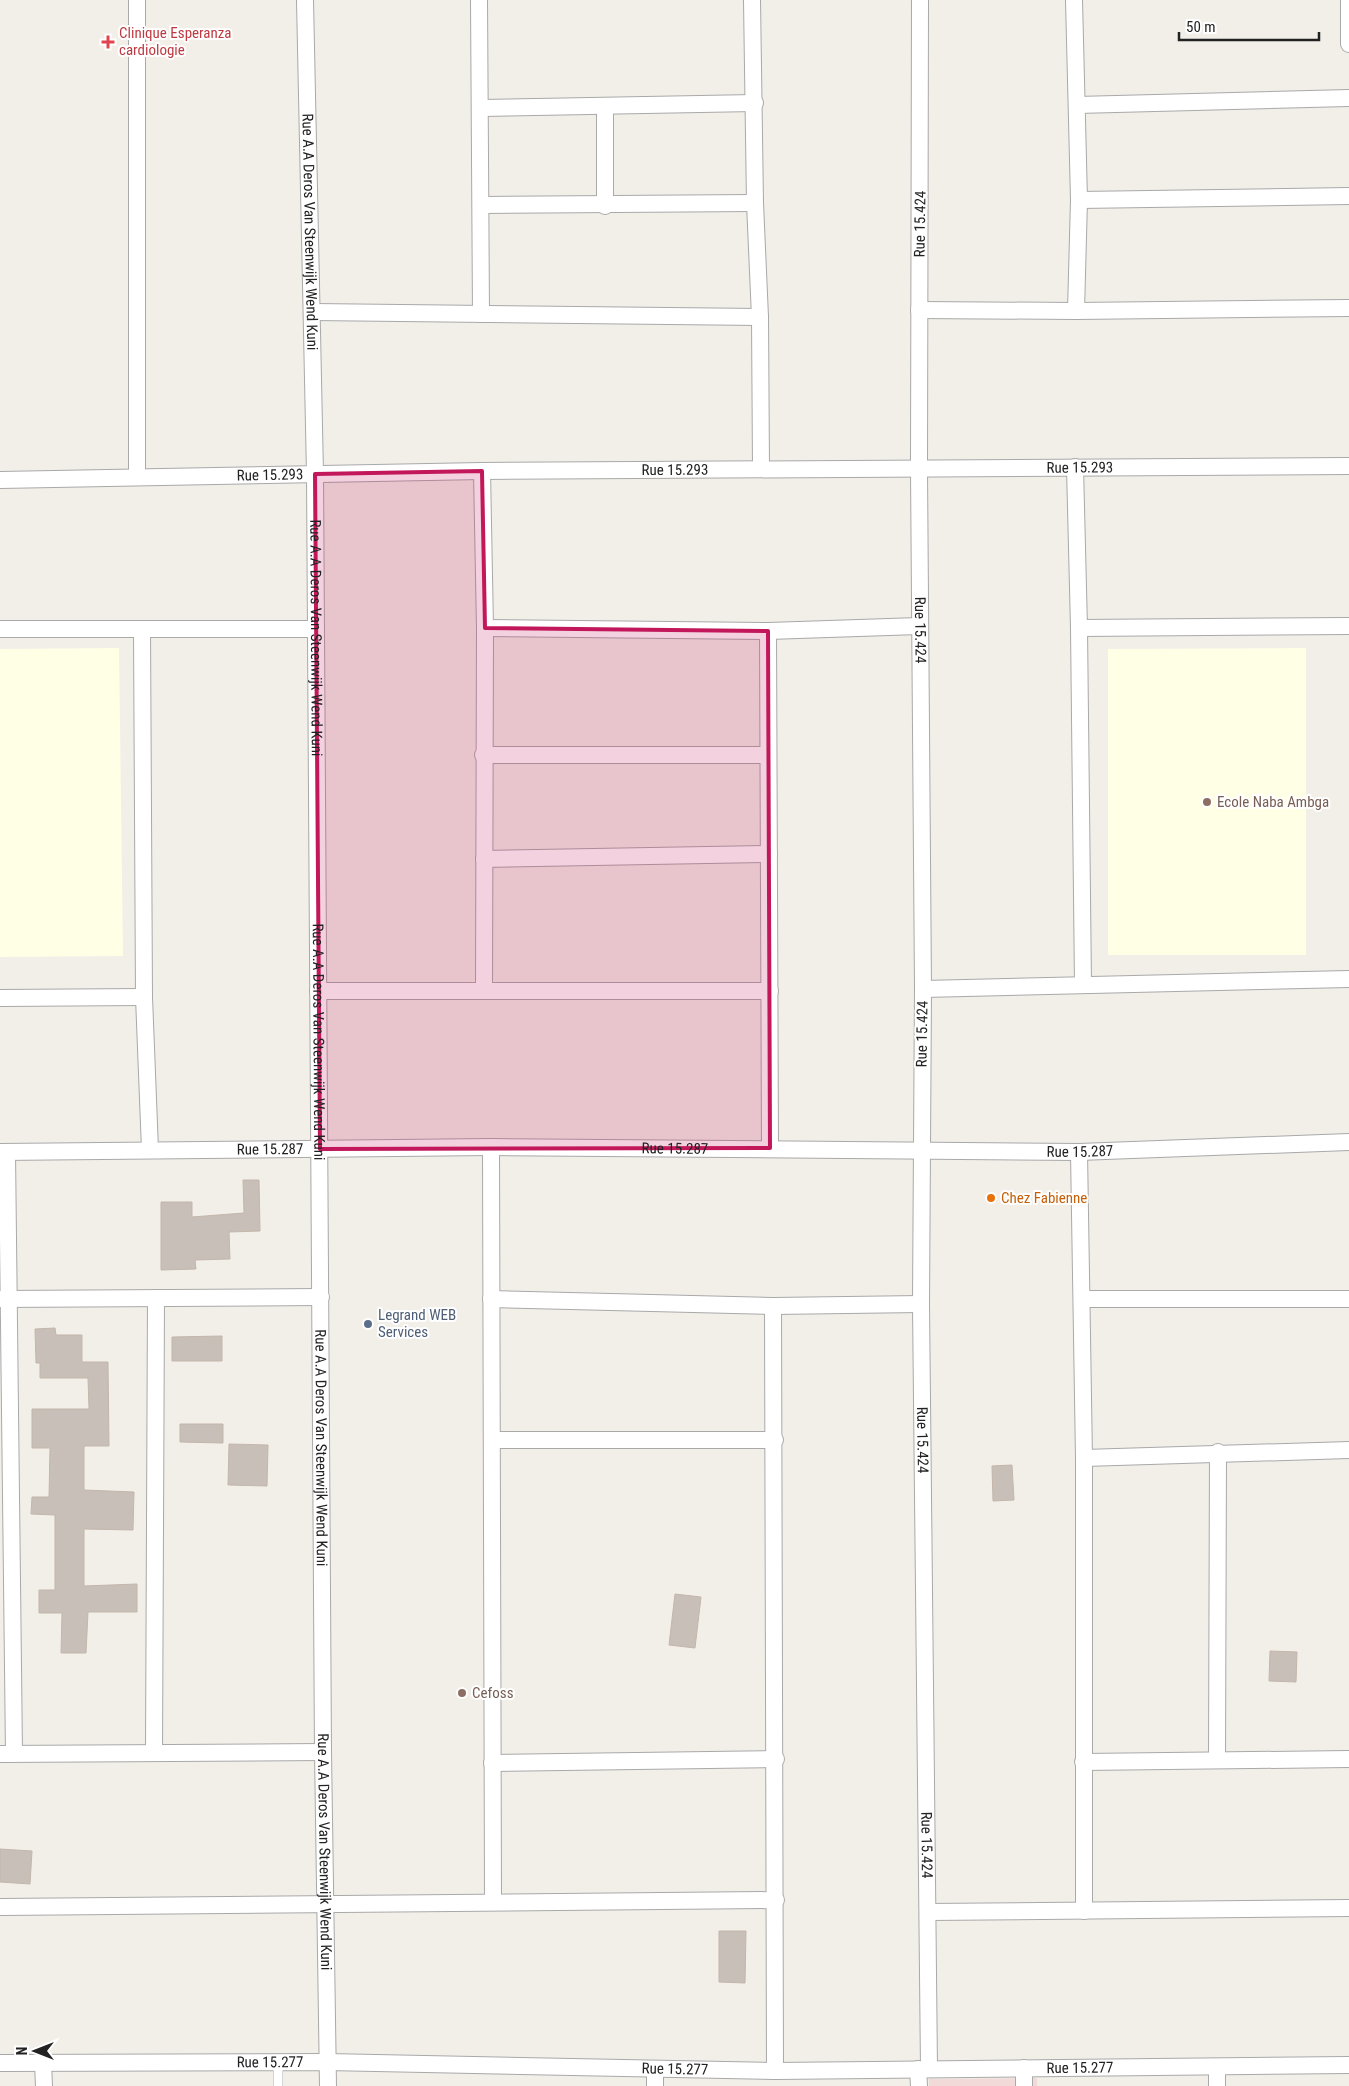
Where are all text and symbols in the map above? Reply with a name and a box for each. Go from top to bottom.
scale bar [1179,10,1319,42]
text: 50 m [1186,18,1216,36]
place label: Clinique Esperanza cardiologie [119,24,232,59]
marker: Clinique Esperanza cardiologie [101,35,115,49]
street label: Rue A.A Deros Van Steenwijk Wend Kuni [298,113,321,351]
street label: Rue 15.424 [910,191,930,257]
street label: Rue 15.293 [1046,458,1113,477]
street label: Rue 15.293 [642,461,708,479]
street label: Rue 15.293 [236,465,303,485]
street label: Rue A.A Deros Van Steenwijk Wend Kuni [306,519,326,756]
street label: Rue 15.424 [911,597,929,663]
place label: Ecole Naba Ambga [1217,793,1329,811]
marker: Ecole Naba Ambga [1201,796,1213,808]
street label: Rue A.A Deros Van Steenwijk Wend Kuni [309,923,328,1160]
street label: Rue 15.424 [912,1001,932,1067]
street label: Rue 15.287 [642,1139,708,1158]
street label: Rue 15.287 [237,1140,303,1159]
street label: Rue 15.287 [1047,1142,1114,1161]
place label: Chez Fabienne [1001,1189,1087,1207]
marker: Chez Fabienne [985,1192,997,1204]
place label: Legrand WEB Services [378,1306,456,1341]
marker: Legrand WEB Services [362,1318,374,1330]
street label: Rue A.A Deros Van Steenwijk Wend Kuni [311,1329,331,1566]
street label: Rue 15.424 [913,1407,932,1473]
place label: Cefoss [472,1684,514,1702]
marker: Cefoss [456,1687,468,1699]
street label: Rue A.A Deros Van Steenwijk Wend Kuni [314,1733,335,1971]
street label: Rue 15.424 [917,1811,936,1878]
north arrow [10,2026,60,2076]
text: N [14,2047,30,2055]
street label: Rue 15.277 [237,2053,303,2071]
street label: Rue 15.277 [1046,2058,1113,2077]
street label: Rue 15.277 [641,2059,708,2079]

